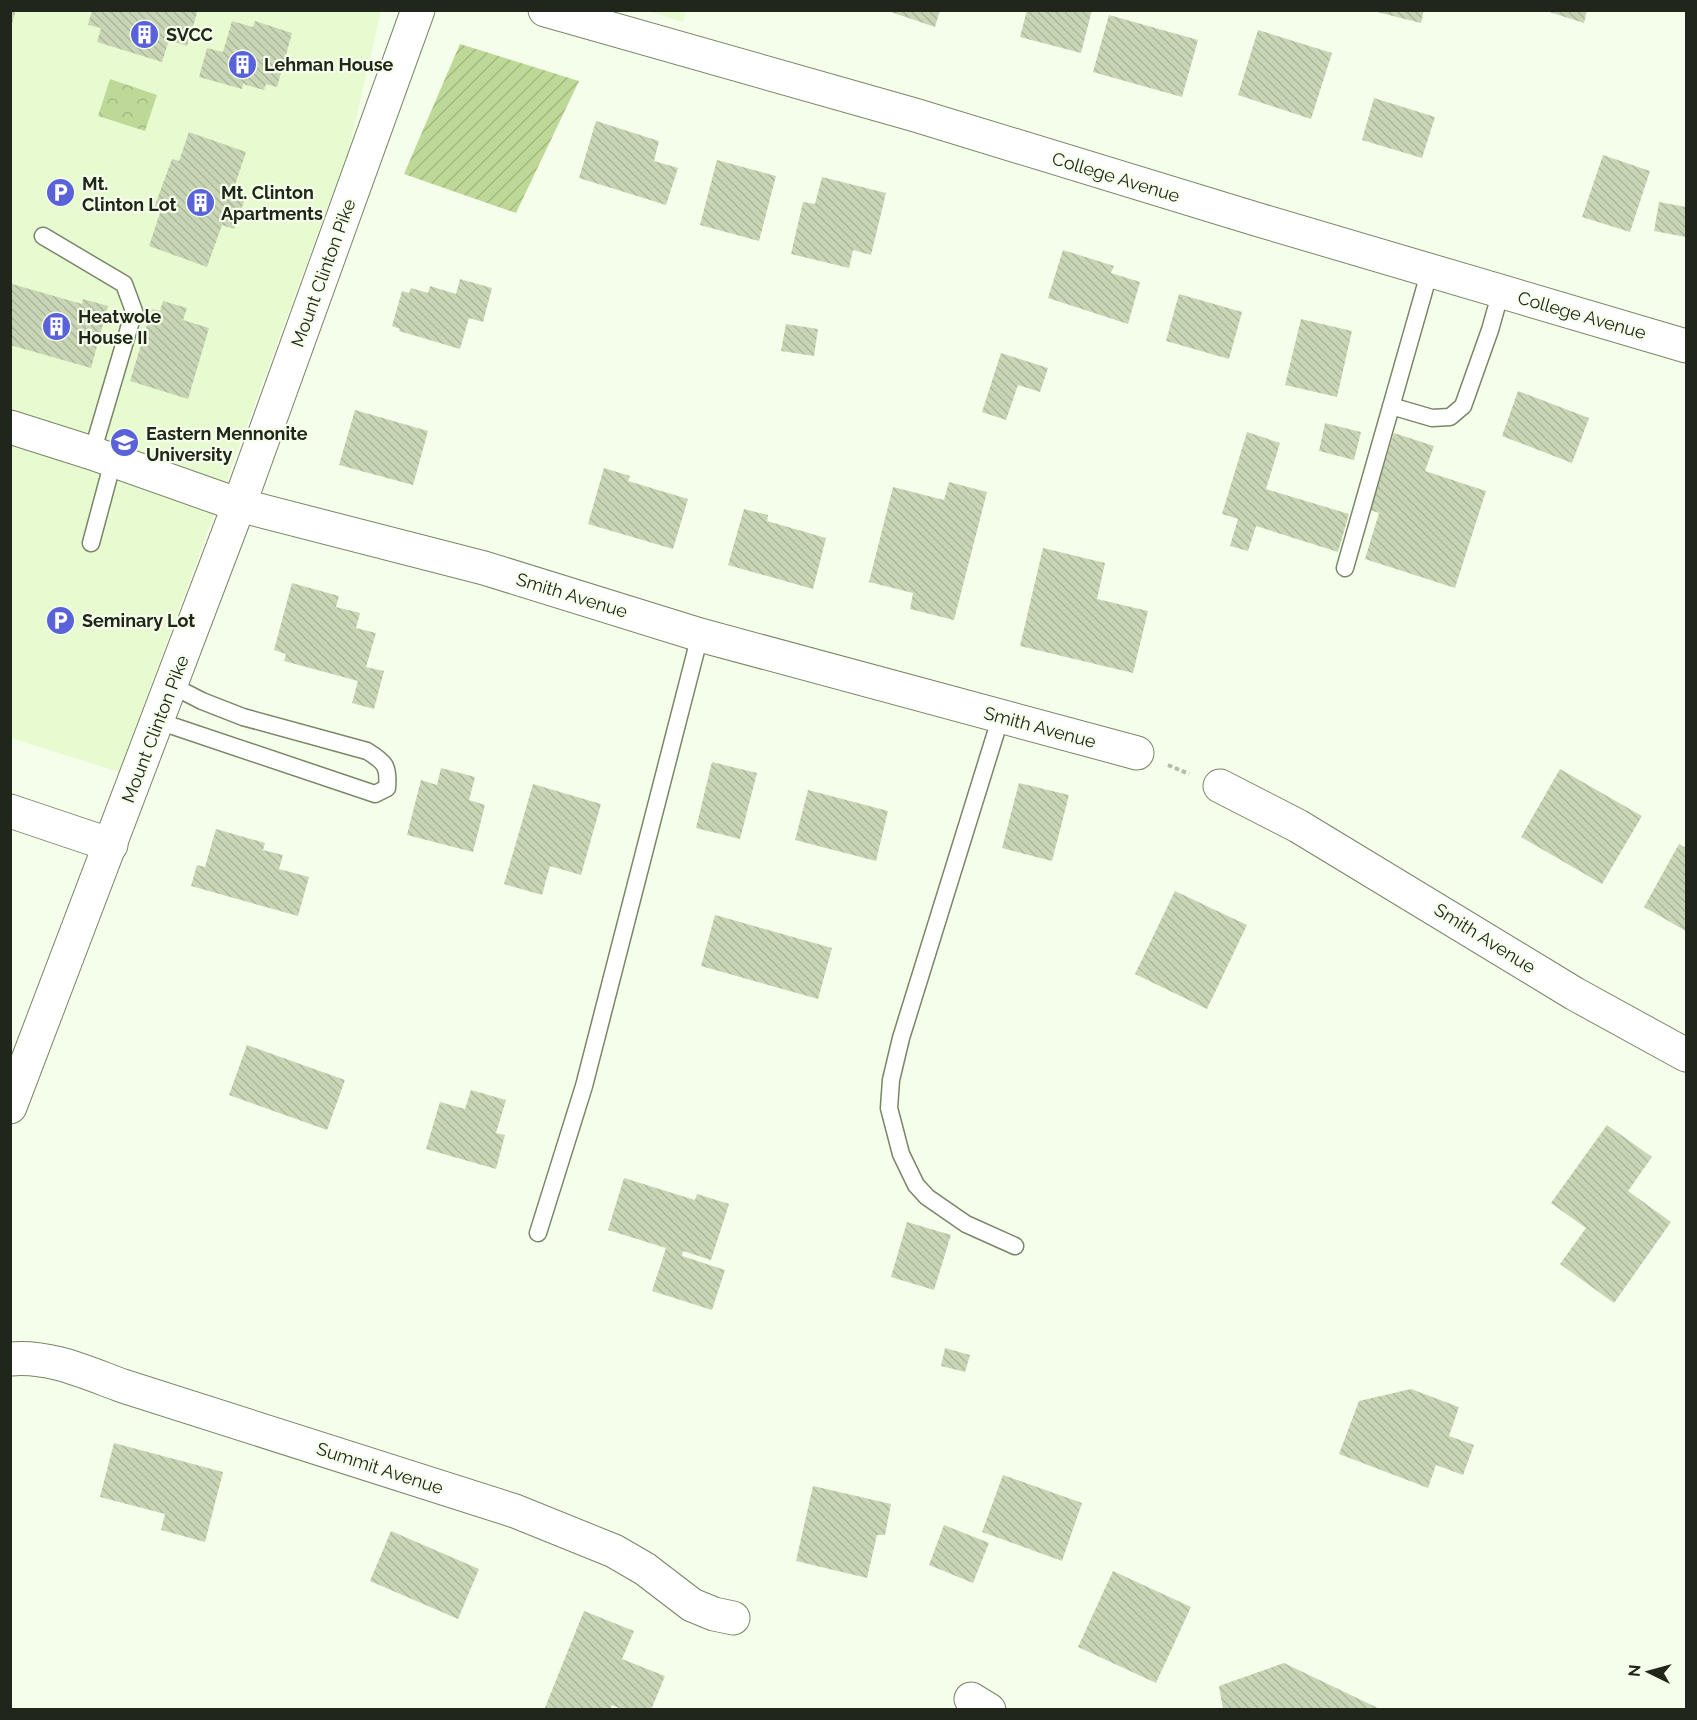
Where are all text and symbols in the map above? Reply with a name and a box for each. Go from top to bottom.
building icon: SVCC [129,18,161,50]
place label: SVCC [166,24,213,45]
building icon: Lehman House [227,48,259,80]
place label: Lehman House [264,54,394,75]
street label: College Avenue [1050,148,1183,207]
place label: Mt. Clinton Lot [82,173,177,215]
parking icon: Mt. Clinton Lot [45,177,77,209]
place label: Mt. Clinton Apartments [221,182,323,224]
building icon: Mt. Clinton Apartments [184,186,216,218]
street label: Mount Clinton Pike [286,196,360,350]
street label: College Avenue [1516,287,1649,343]
place label: Heatwole House II [78,306,162,348]
building icon: Heatwole House II [41,310,73,342]
place label: Eastern Mennonite University [146,423,308,465]
school or university icon: Eastern Mennonite University [109,427,141,459]
street label: Smith Avenue [514,568,631,622]
parking icon: Seminary Lot [45,604,77,636]
place label: Seminary Lot [82,610,195,631]
street label: Mount Clinton Pike [117,652,193,806]
street label: Smith Avenue [982,702,1099,752]
street label: Smith Avenue [1431,899,1540,978]
street label: Summit Avenue [314,1438,446,1498]
north arrow [1619,1642,1679,1702]
text: N [1625,1664,1645,1678]

